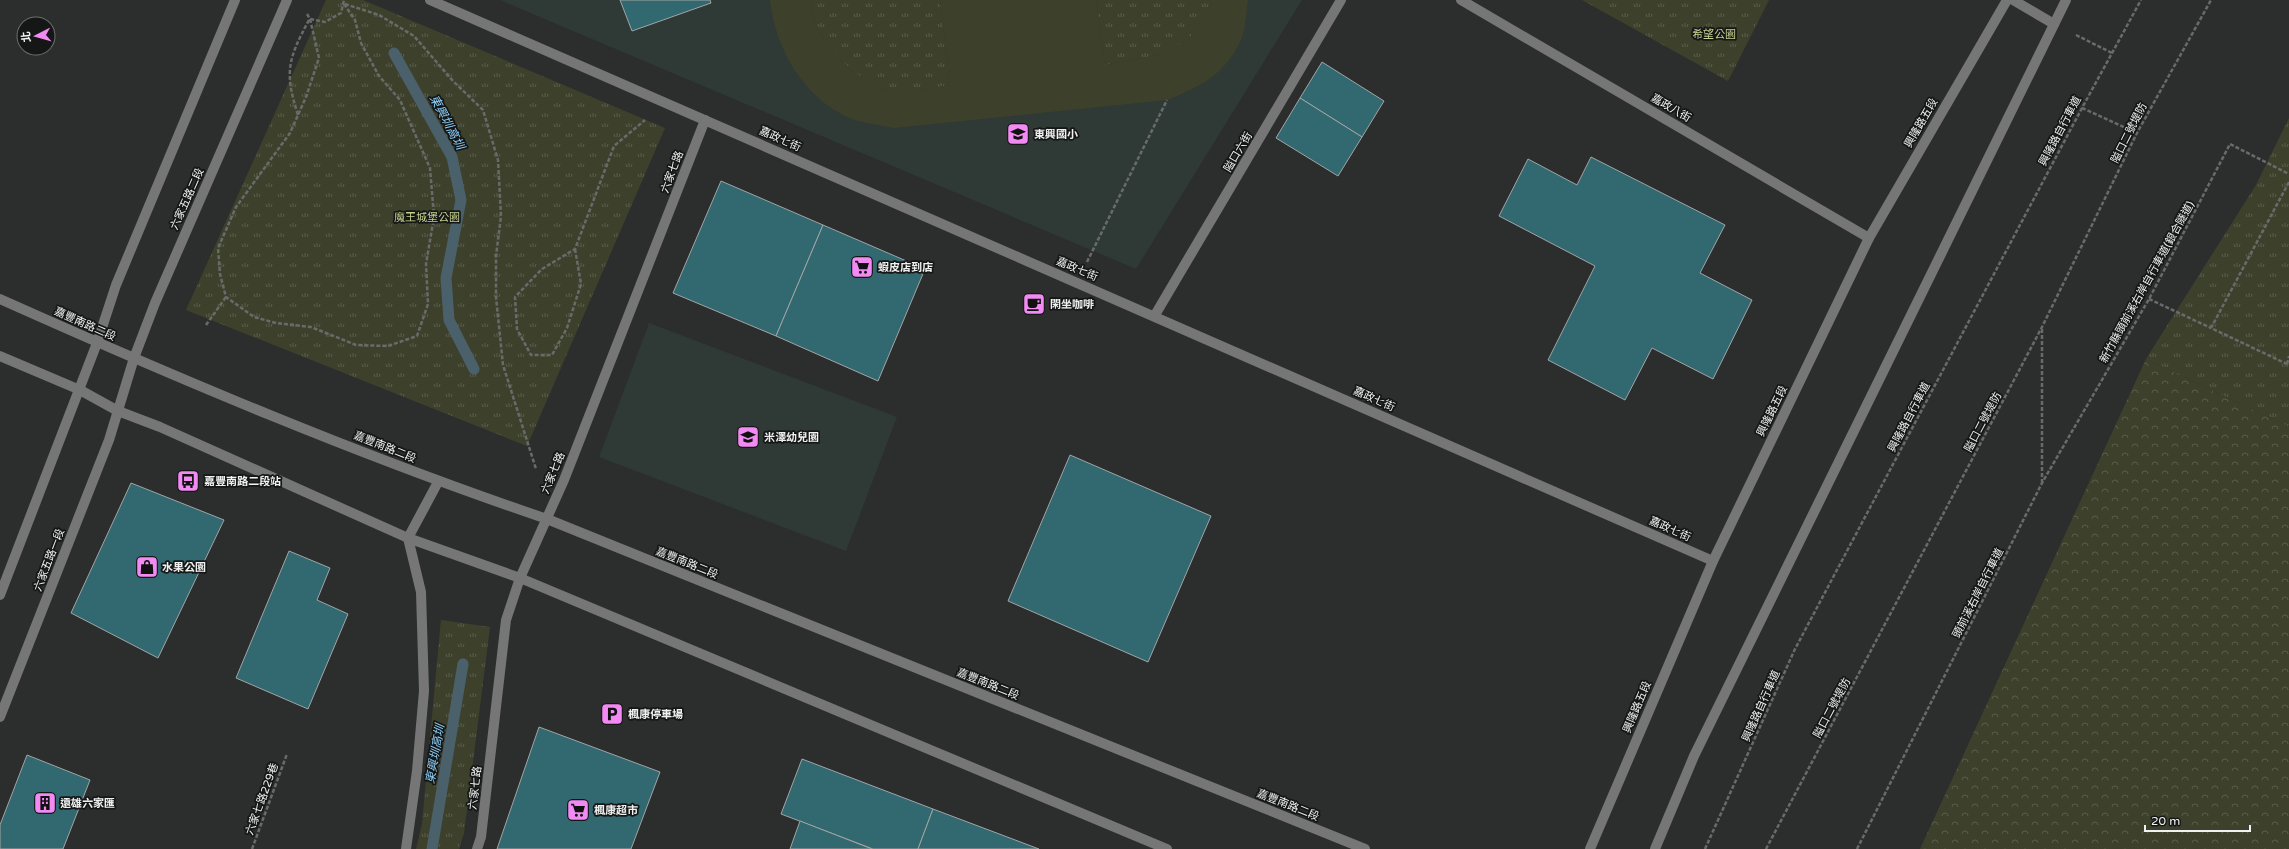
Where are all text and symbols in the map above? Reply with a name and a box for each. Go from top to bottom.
north arrow [16,16,56,56]
park label: 希望公園 [1692,28,1736,41]
text: 北 [20,31,34,43]
street label: 嘉政八街 [1649,91,1693,125]
water label: 東興圳高圳 [427,92,468,154]
street label: 興隆路自行車道 [2036,94,2084,168]
street label: 興隆路五段 [1902,96,1940,150]
street label: 隘口二號堤防 [2108,101,2150,165]
school or university icon: 東興國小 [1005,121,1031,147]
street label: 嘉政七街 [757,124,803,154]
place label: 東興國小 [1034,128,1078,141]
street label: 隘口六街 [1221,130,1255,174]
street label: 六家七路 [658,149,686,195]
street label: 六家五路二段 [168,166,206,232]
street label: 新竹縣頭前溪右岸自行車道(銀合隧道) [2097,199,2197,365]
park label: 魔王城堡公園 [394,211,460,224]
supermarket icon: 蝦皮店到店 [849,254,875,280]
street label: 嘉政七街 [1054,254,1100,284]
place label: 蝦皮店到店 [878,261,933,274]
cafe icon: 閑坐咖啡 [1021,291,1047,317]
place label: 閑坐咖啡 [1050,298,1094,311]
street label: 嘉豐南路二段 [52,305,118,343]
street label: 興隆路自行車道 [1885,380,1933,454]
street label: 興隆路五段 [1754,383,1790,439]
street label: 嘉政七街 [1351,384,1397,414]
street label: 隘口二號堤防 [1962,390,2004,454]
school or university icon: 米澤幼兒園 [735,424,761,450]
street label: 嘉豐南路二段 [352,429,418,465]
place label: 米澤幼兒園 [764,431,819,444]
street label: 六家七路 [538,450,568,496]
bus stop icon: 嘉豐南路二段站 [175,468,201,494]
place label: 嘉豐南路二段站 [204,475,281,488]
street label: 嘉政七街 [1647,514,1693,544]
street label: 六家五路一段 [31,527,67,593]
street label: 嘉豐南路二段 [654,545,720,581]
street label: 頭前溪右岸自行車道 [1950,546,2006,640]
shop icon: 水果公園 [134,554,160,580]
place label: 水果公園 [162,561,206,574]
street label: 嘉豐南路二段 [955,666,1021,702]
street label: 興隆路自行車道 [1739,668,1783,744]
street label: 隘口二號堤防 [1811,676,1853,740]
street label: 興隆路五段 [1620,679,1654,735]
parking icon: 楓康停車場 [599,701,625,727]
place label: 楓康停車場 [628,708,683,721]
water label: 東興圳高圳 [423,721,447,785]
street label: 六家七路229巷 [243,761,281,837]
street label: 六家七路 [466,765,484,811]
street label: 嘉豐南路二段 [1255,787,1321,823]
building icon: 遠雄六家匯 [32,790,58,816]
place label: 遠雄六家匯 [60,797,115,810]
supermarket icon: 楓康超市 [565,797,591,823]
place label: 楓康超市 [594,804,638,817]
scale bar [2145,807,2250,833]
text: 20 m [2151,814,2180,828]

